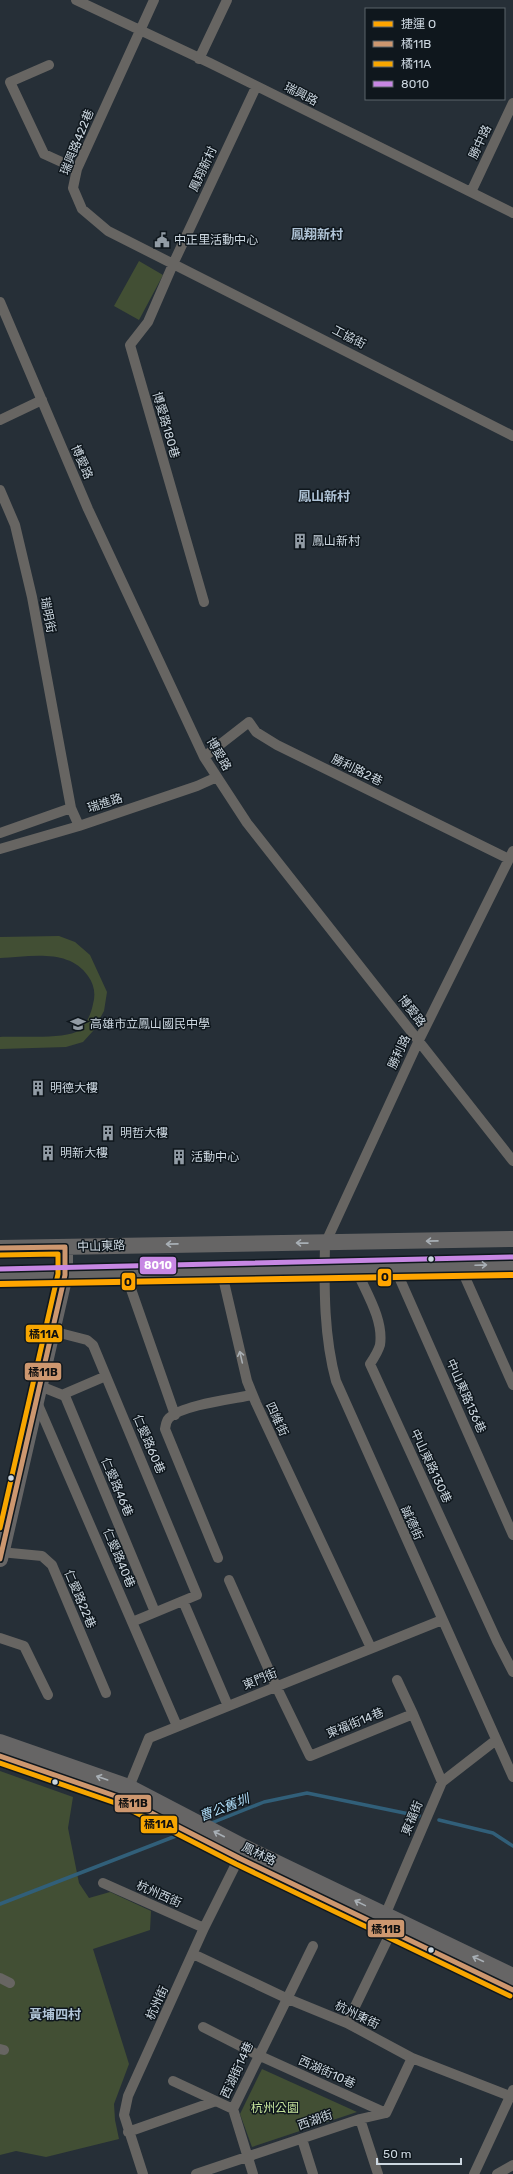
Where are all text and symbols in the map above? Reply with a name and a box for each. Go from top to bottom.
legend [365,8,505,100]
text: 捷運 O [401,17,436,31]
text: 橘11B [401,37,431,51]
text: 橘11A [401,57,431,71]
text: 8010 [401,77,429,91]
street label: 瑞興路 [282,80,320,108]
street label: 瑞興路422巷 [57,107,97,177]
street label: 勝中路 [466,123,494,161]
street label: 鳳翔新村 [187,143,220,194]
district label: 鳳翔新村 [291,227,343,242]
public building icon: 中正里活動中心 [153,231,171,249]
place label: 中正里活動中心 [174,233,258,247]
street label: 工協街 [330,323,368,351]
street label: 博愛路180巷 [150,390,182,460]
street label: 博愛路 [69,443,95,481]
district label: 鳳山新村 [298,489,350,504]
building icon: 鳳山新村 [291,532,309,550]
place label: 鳳山新村 [312,534,361,548]
street label: 瑞明街 [38,596,58,634]
street label: 博愛路 [204,735,234,773]
street label: 勝利路2巷 [329,752,385,788]
street label: 瑞進路 [86,791,124,815]
street label: 博愛路 [395,993,429,1029]
school or university icon: 高雄市立鳳山國民中學 [69,1015,87,1033]
place label: 高雄市立鳳山國民中學 [90,1017,210,1031]
street label: 勝利路 [385,1033,413,1071]
building icon: 明德大樓 [29,1079,47,1097]
place label: 明德大樓 [50,1081,98,1095]
building icon: 明哲大樓 [99,1124,117,1142]
place label: 明哲大樓 [120,1126,168,1140]
building icon: 明新大樓 [39,1144,57,1162]
place label: 明新大樓 [60,1146,108,1160]
building icon: 活動中心 [170,1148,188,1166]
place label: 活動中心 [191,1150,239,1164]
street label: 中山東路 [77,1238,125,1254]
one-way arrow [426,1238,439,1245]
one-way arrow [296,1239,309,1247]
one-way arrow [166,1240,179,1248]
unlabelled marker [426,1254,436,1264]
line badge: 8010 [139,1256,177,1275]
text: 8010 [144,1259,172,1272]
one-way arrow [474,1261,487,1269]
line badge: O [377,1268,392,1287]
text: O [381,1271,389,1284]
line badge: O [121,1272,136,1291]
text: O [124,1276,132,1289]
line badge: 橘11A [25,1324,63,1343]
text: 橘11A [29,1328,59,1341]
one-way arrow [237,1351,245,1364]
street label: 中山東路136巷 [443,1357,489,1435]
line badge: 橘11B [24,1362,62,1381]
text: 橘11B [28,1366,58,1379]
street label: 四維街 [263,1400,291,1438]
street label: 仁愛路60巷 [130,1412,168,1476]
street label: 中山東路130巷 [408,1427,454,1505]
street label: 仁愛路46巷 [98,1455,136,1519]
unlabelled marker [6,1473,16,1483]
street label: 誠德街 [398,1504,426,1542]
street label: 仁愛路40巷 [100,1526,138,1590]
street label: 仁愛路22巷 [61,1568,99,1630]
street label: 東門街 [241,1666,279,1692]
street label: 東福街14巷 [324,1705,386,1741]
one-way arrow [96,1773,108,1781]
unlabelled marker [50,1777,60,1787]
water label: 曹公舊圳 [197,1790,253,1824]
line badge: 橘11B [114,1794,152,1813]
text: 橘11B [118,1797,148,1810]
street label: 東福街 [399,1799,425,1837]
line badge: 橘11A [140,1815,178,1834]
text: 橘11A [144,1818,174,1831]
one-way arrow [213,1829,225,1837]
street label: 鳳林路 [240,1840,278,1868]
street label: 杭州西街 [134,1878,184,1910]
one-way arrow [355,1899,367,1906]
line badge: 橘11B [367,1919,405,1938]
text: 橘11B [371,1923,401,1936]
unlabelled marker [426,1945,436,1955]
one-way arrow [472,1955,484,1962]
street label: 杭州街 [143,1984,171,2022]
street label: 杭州東街 [332,1998,382,2032]
district label: 黃埔四村 [29,2007,81,2022]
street label: 西湖街14巷 [218,2040,256,2100]
street label: 西湖街10巷 [296,2053,358,2091]
park label: 杭州公園 [251,2101,299,2115]
street label: 西湖街 [296,2108,334,2132]
scale bar [377,2140,461,2166]
text: 50 m [383,2147,411,2161]

